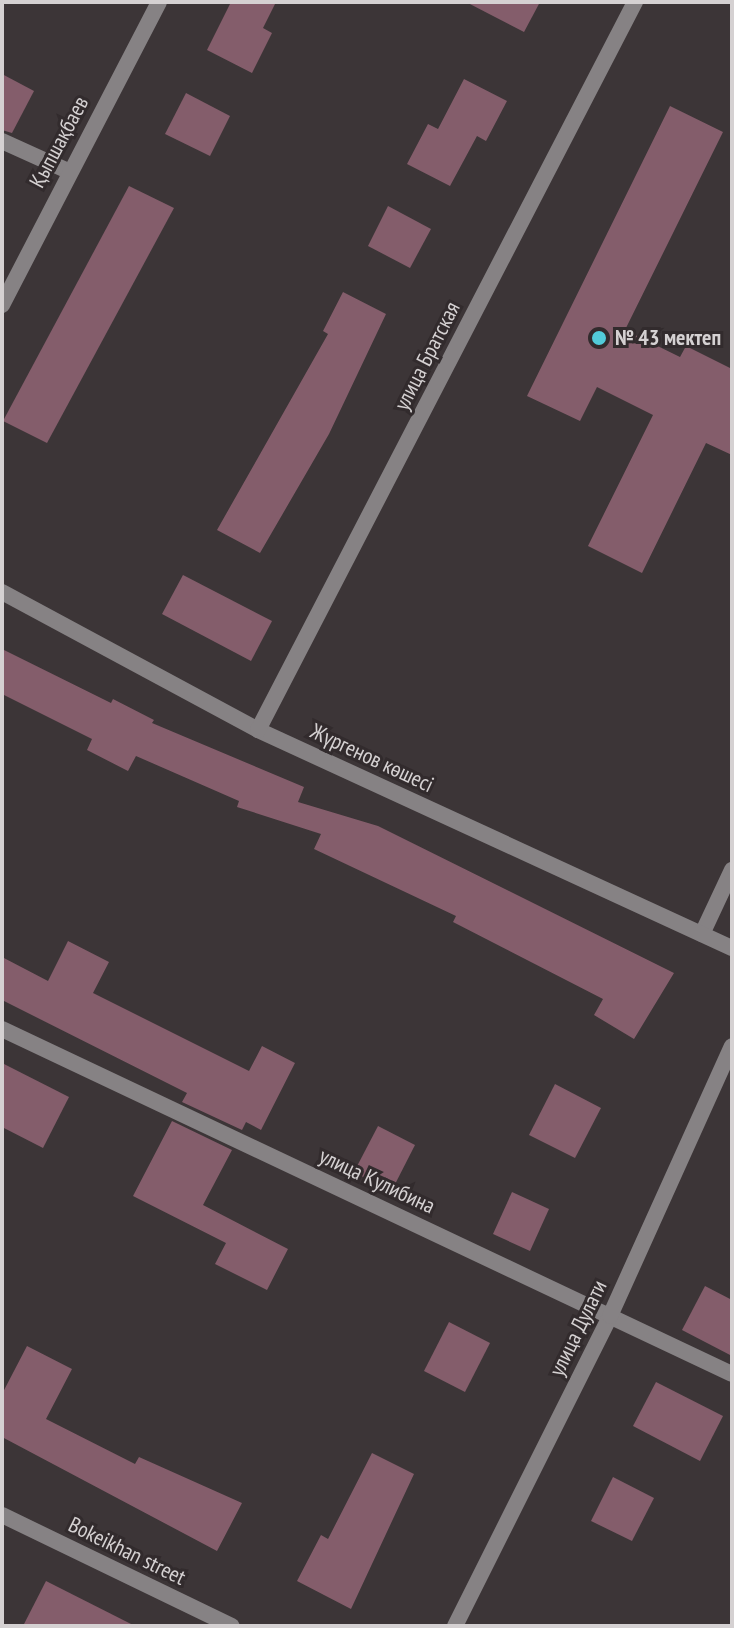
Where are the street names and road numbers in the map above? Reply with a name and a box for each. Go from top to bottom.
street label: Қыпшақбаев [24,92,94,192]
street label: улица Братская [388,297,466,415]
street label: Жүргенов көшесі [306,718,438,798]
street label: улица Кулибина [315,1143,439,1219]
street label: улица Дулати [543,1276,613,1380]
street label: Bokeikhan street [64,1511,190,1591]

